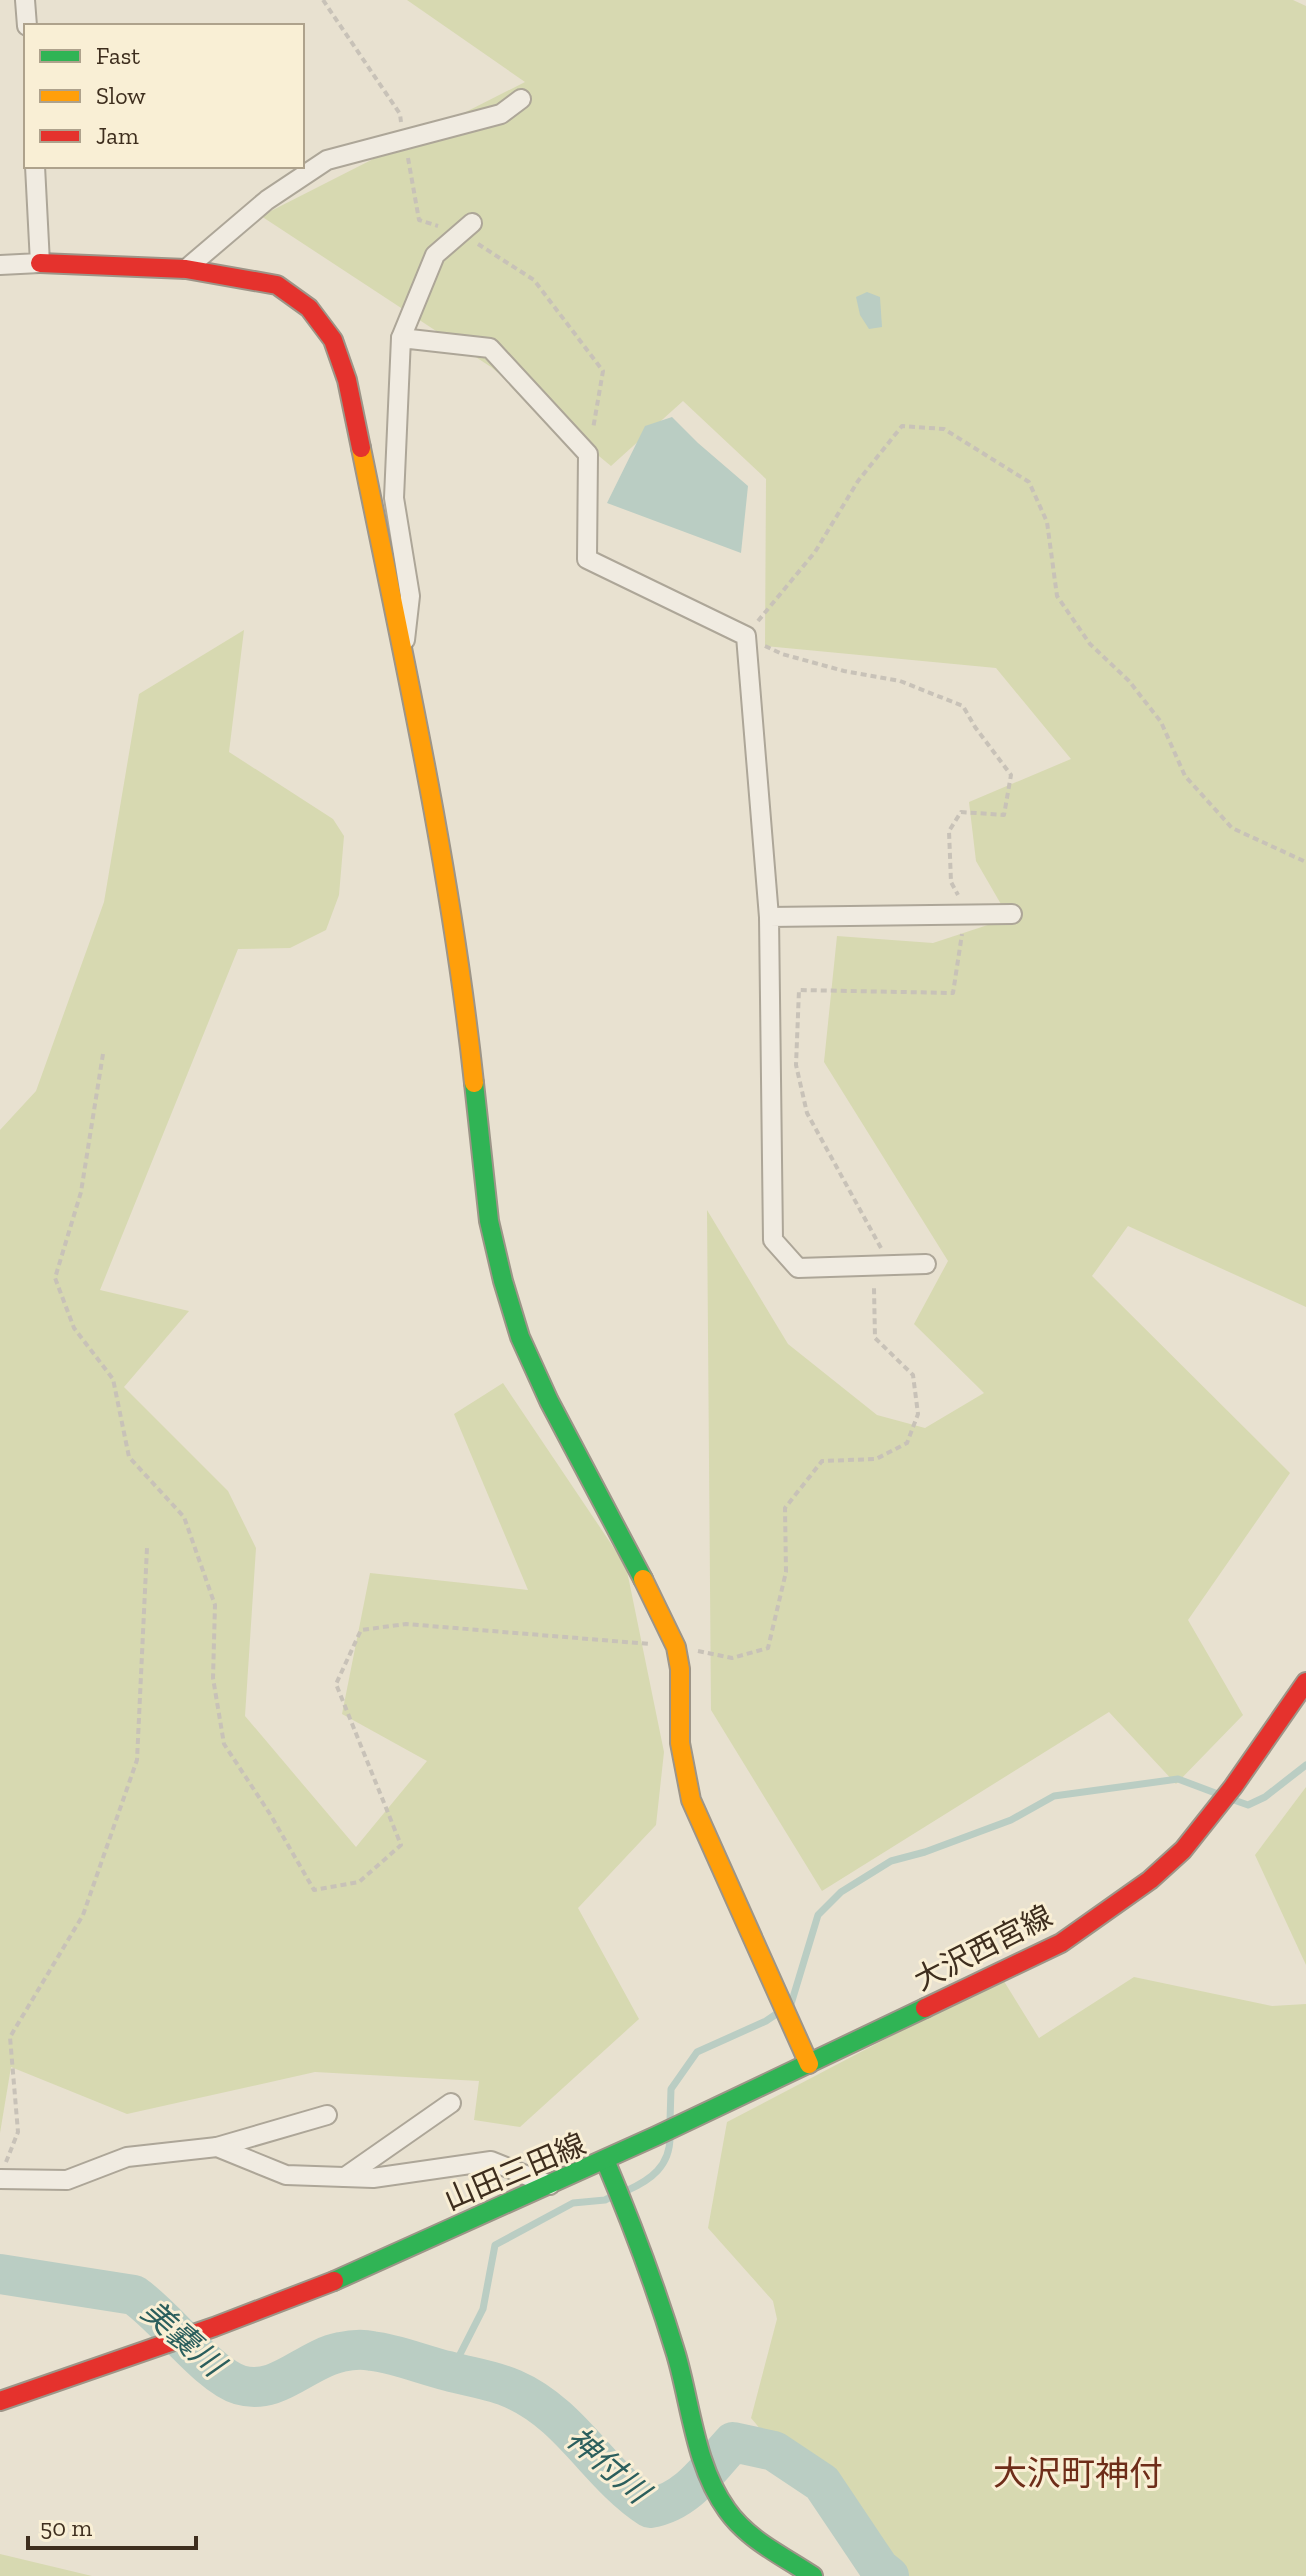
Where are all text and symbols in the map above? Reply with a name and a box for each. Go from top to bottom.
legend [24,24,304,168]
text: Fast [96,41,140,70]
text: Slow [96,81,146,110]
text: Jam [96,121,139,150]
street label: 大沢西宮線 [908,1898,1058,1998]
street label: 山田三田線 [439,2126,591,2218]
water label: 美嚢川 [134,2292,234,2386]
water label: 神付川 [559,2419,659,2513]
district label: 大沢町神付 [993,2453,1163,2494]
scale bar [28,2500,196,2550]
text: 50 m [40,2513,93,2542]

